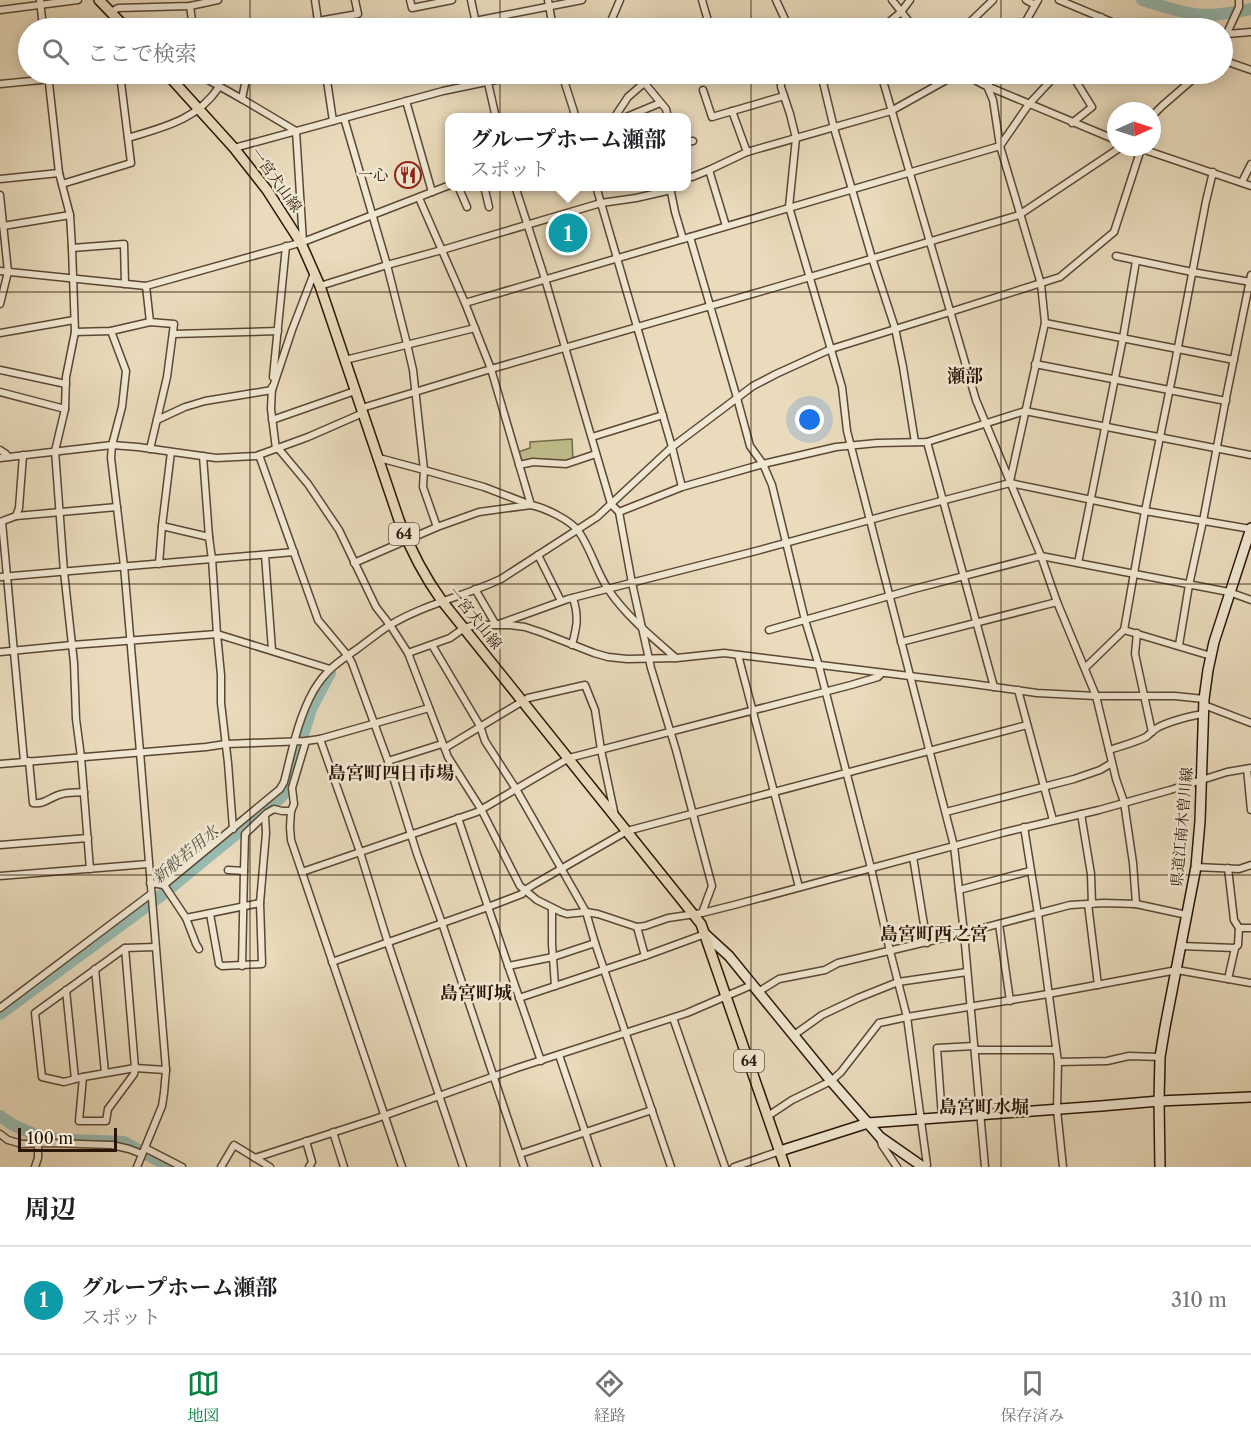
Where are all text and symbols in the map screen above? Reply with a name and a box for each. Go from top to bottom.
search box [18,18,1233,84]
icon: search [39,35,72,68]
text: ここで検索 [87,40,197,67]
north arrow [1107,102,1161,156]
popup [445,113,691,191]
text: グループホーム瀬部 [470,126,666,153]
street label: 一宮犬山線 [247,144,306,216]
text: スポット [470,157,550,181]
restaurant icon: 一心 [393,160,423,190]
place label: 一心 [358,165,388,184]
pin: 1 [548,210,588,256]
district label: 瀬部 [947,365,983,387]
your location [795,405,824,434]
road number: 64 [389,523,419,545]
street label: 一宮犬山線 [444,583,506,653]
district label: 島宮町四日市場 [328,762,454,784]
street label: 県道江南木曽川線 [1167,766,1196,888]
water label: 新般若用水 [148,819,224,887]
district label: 島宮町西之宮 [880,923,988,945]
district label: 島宮町城 [440,982,512,1004]
road number: 64 [734,1050,764,1072]
district label: 島宮町水堀 [939,1096,1029,1118]
scale bar [18,1125,117,1152]
text: 100 m [27,1128,73,1148]
text: 周辺 [24,1193,76,1225]
text: グループホーム瀬部 [81,1274,277,1301]
text: 1 [39,1288,48,1312]
text: 310 m [1171,1288,1227,1312]
text: スポット [81,1305,161,1329]
tab: 地図 [187,1367,220,1426]
tab: 経路 [593,1367,626,1426]
tab: 保存済み [1000,1367,1064,1426]

